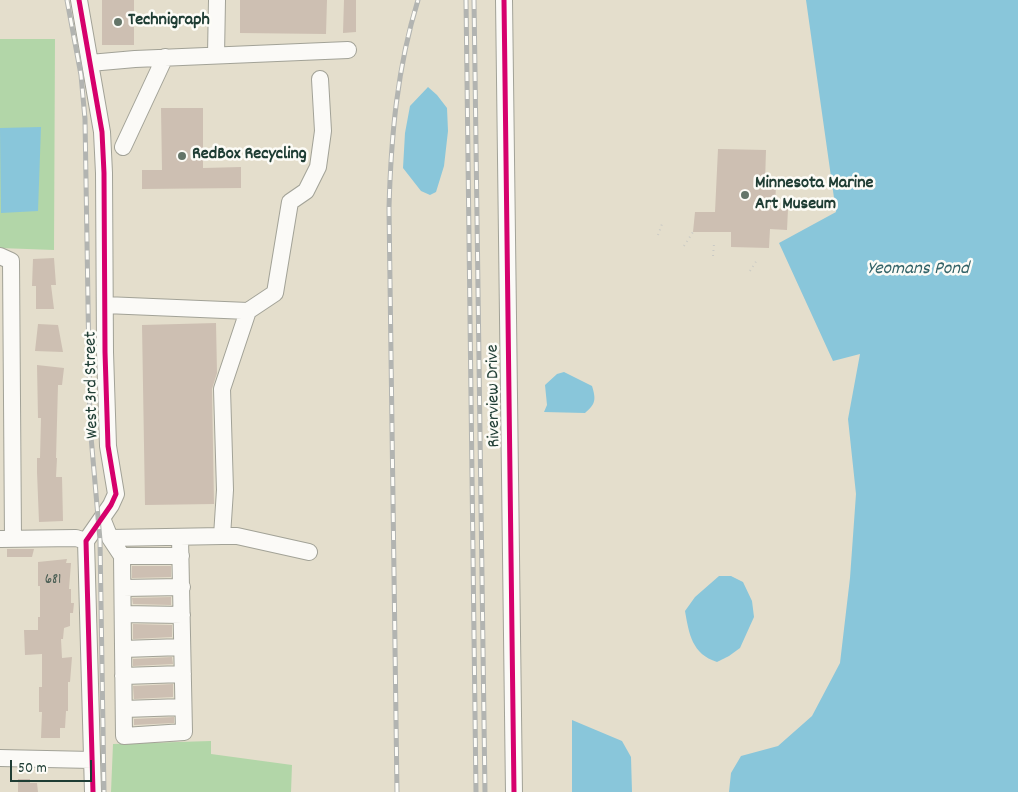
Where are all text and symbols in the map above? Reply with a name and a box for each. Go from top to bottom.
place label: Technigraph [128,11,210,33]
marker: Technigraph [112,16,124,28]
place label: RedBox Recycling [192,145,307,167]
marker: RedBox Recycling [176,150,188,162]
place label: Minnesota Marine Art Museum [755,174,873,216]
marker: Minnesota Marine Art Museum [739,189,751,201]
water label: Yeomans Pond [867,259,969,281]
street label: West 3rd Street [81,331,105,439]
street label: Riverview Drive [483,344,507,448]
house number: 681 [45,572,61,590]
scale bar [12,750,95,782]
text: 50 m [18,758,47,780]

